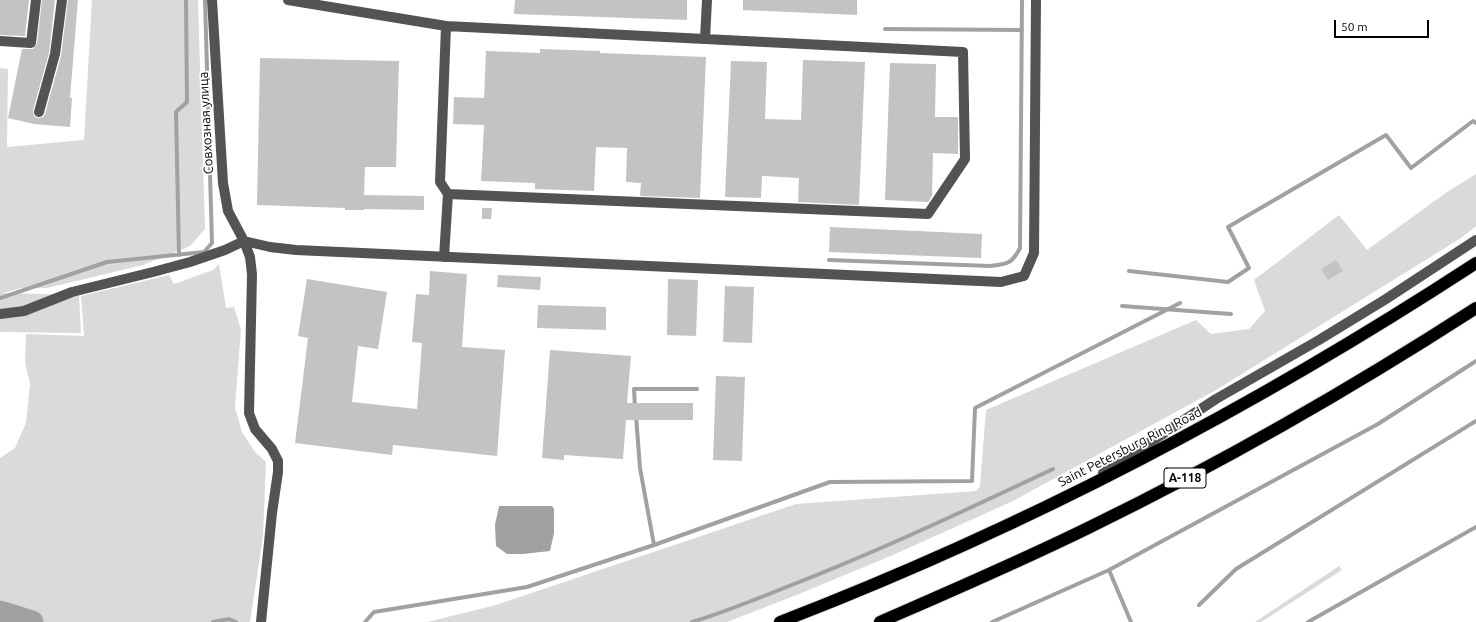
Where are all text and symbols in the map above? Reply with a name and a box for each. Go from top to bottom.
scale bar [1336,12,1431,38]
text: 50 m [1341,20,1368,33]
street label: Совхозная улица [196,71,216,175]
street label: Saint Petersburg Ring Road [1056,404,1204,490]
road number: А-118 [1164,468,1206,488]

